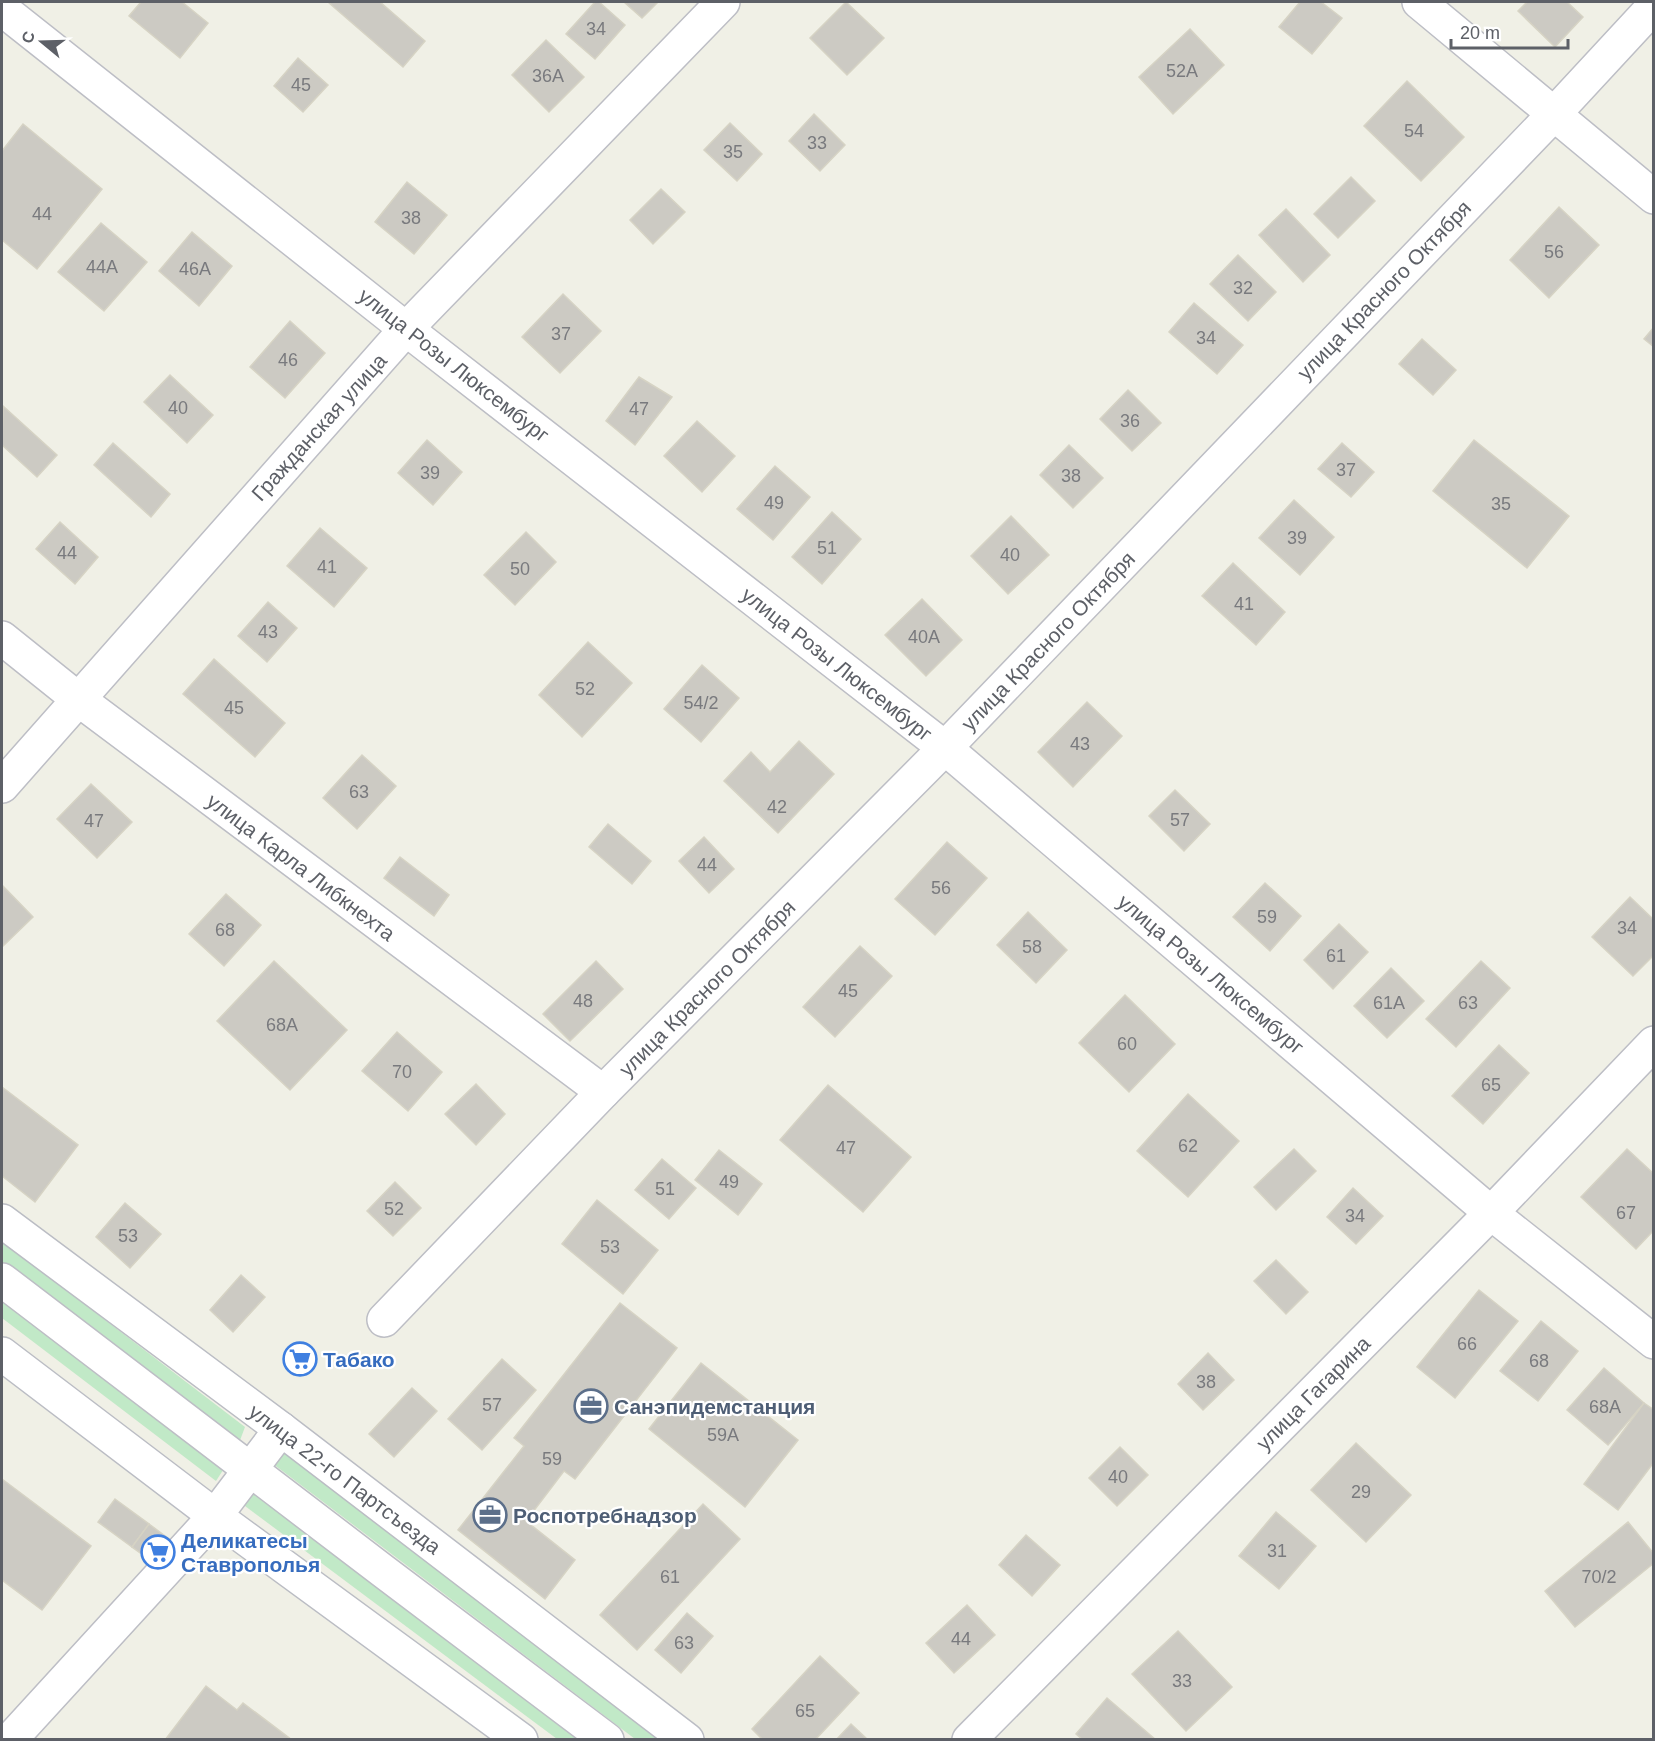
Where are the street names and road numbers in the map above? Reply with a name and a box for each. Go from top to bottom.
street label: улица Красного Октября [1293,196,1475,384]
street label: улица Розы Люксембург [354,284,554,447]
street label: Гражданская улица [247,349,391,505]
street label: улица Красного Октября [957,547,1139,735]
street label: улица Розы Люксембург [737,583,937,746]
street label: улица Карла Либкнехта [203,789,400,945]
street label: улица Розы Люксембург [1114,890,1309,1059]
street label: улица Красного Октября [614,895,800,1081]
street label: улица Гагарина [1251,1331,1375,1455]
street label: улица 22-го Партсъезда [245,1399,446,1559]

